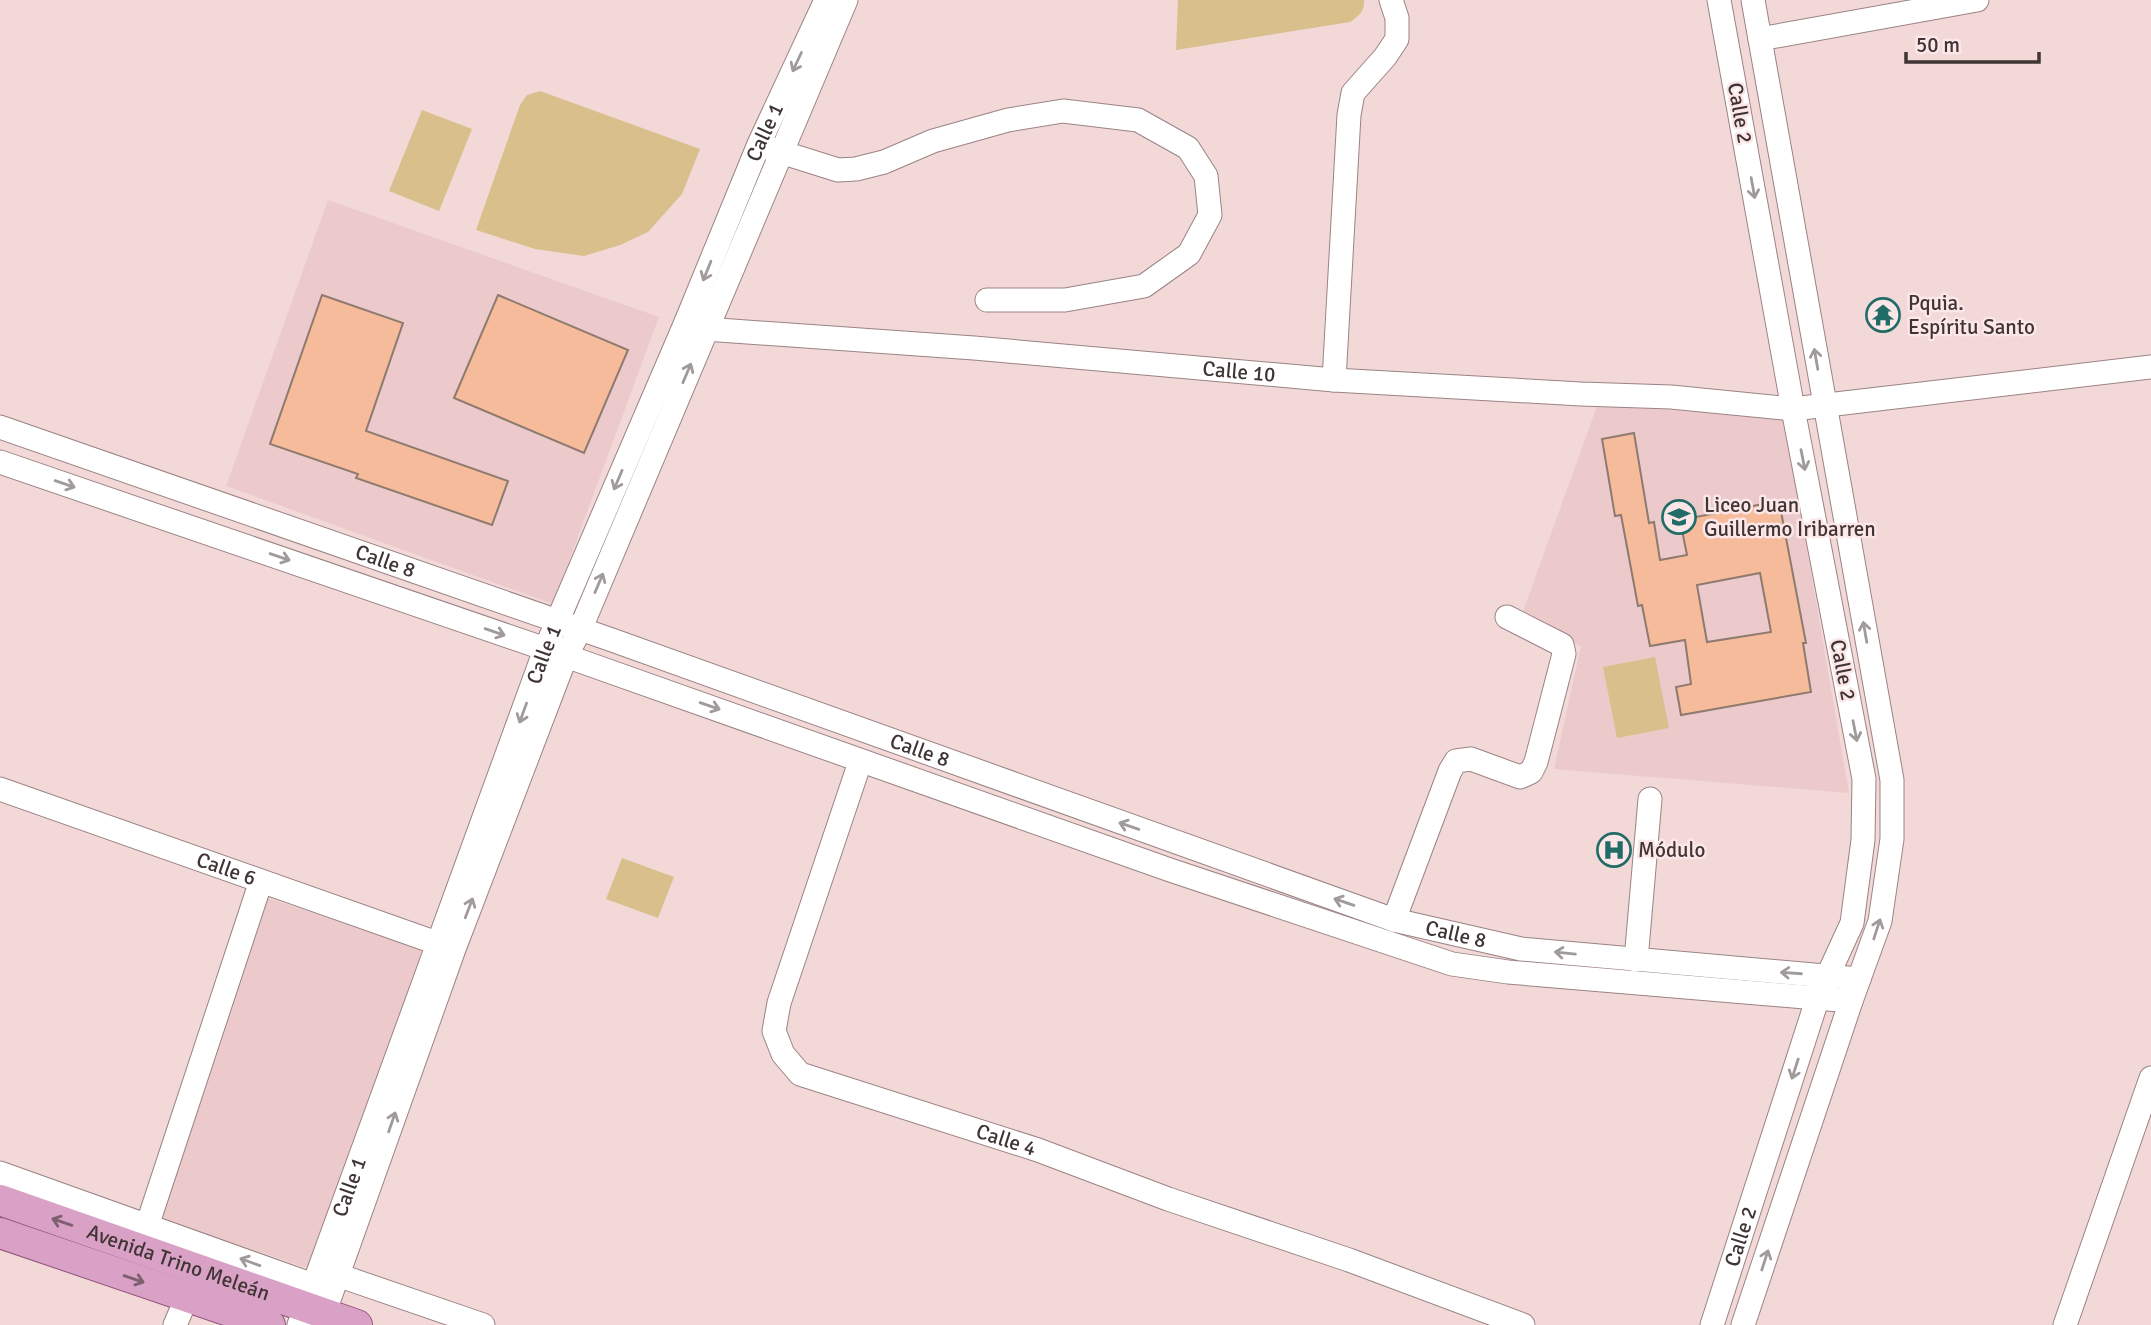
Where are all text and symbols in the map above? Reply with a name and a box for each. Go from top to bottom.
scale bar [1906,21,2039,65]
text: 50 m [1916,32,1960,58]
one-way arrow [790,51,803,72]
street label: Calle 2 [1722,80,1758,146]
street label: Calle 1 [740,99,789,165]
one-way arrow [1747,176,1760,199]
one-way arrow [700,259,713,281]
place label: Pquia. Espíritu Santo [1908,290,2035,340]
temple icon: Pquia. Espíritu Santo [1864,296,1902,334]
one-way arrow [1809,349,1822,371]
street label: Calle 10 [1202,355,1277,388]
one-way arrow [681,363,694,385]
one-way arrow [1797,448,1810,471]
one-way arrow [611,469,624,490]
one-way arrow [53,479,75,491]
place label: Liceo Juan Guillermo Iribarren [1704,492,1876,542]
school or university icon: Liceo Juan Guillermo Iribarren [1660,498,1698,536]
street label: Calle 8 [352,539,419,584]
one-way arrow [268,552,290,564]
one-way arrow [593,573,606,595]
street label: Calle 1 [521,621,567,688]
one-way arrow [1858,621,1871,644]
one-way arrow [483,627,505,639]
street label: Calle 2 [1824,637,1862,703]
one-way arrow [698,701,720,713]
one-way arrow [516,702,528,724]
one-way arrow [1848,719,1862,742]
street label: Calle 8 [886,728,953,773]
one-way arrow [1119,819,1141,831]
hospital icon: Módulo [1595,831,1633,869]
place label: Módulo [1638,837,1705,863]
street label: Calle 6 [193,846,260,891]
one-way arrow [1333,895,1355,907]
one-way arrow [464,898,476,919]
street label: Calle 8 [1423,915,1489,954]
one-way arrow [1872,918,1884,940]
one-way arrow [1554,946,1577,959]
one-way arrow [1781,966,1803,979]
one-way arrow [1788,1057,1800,1079]
one-way arrow [387,1112,399,1134]
street label: Calle 4 [973,1118,1039,1162]
street label: Calle 1 [327,1153,372,1220]
street label: Calle 2 [1719,1203,1762,1270]
one-way arrow [51,1215,73,1227]
street label: Avenida Trino Meleán [83,1218,273,1306]
one-way arrow [1760,1250,1772,1272]
one-way arrow [240,1255,262,1267]
one-way arrow [123,1274,145,1286]

